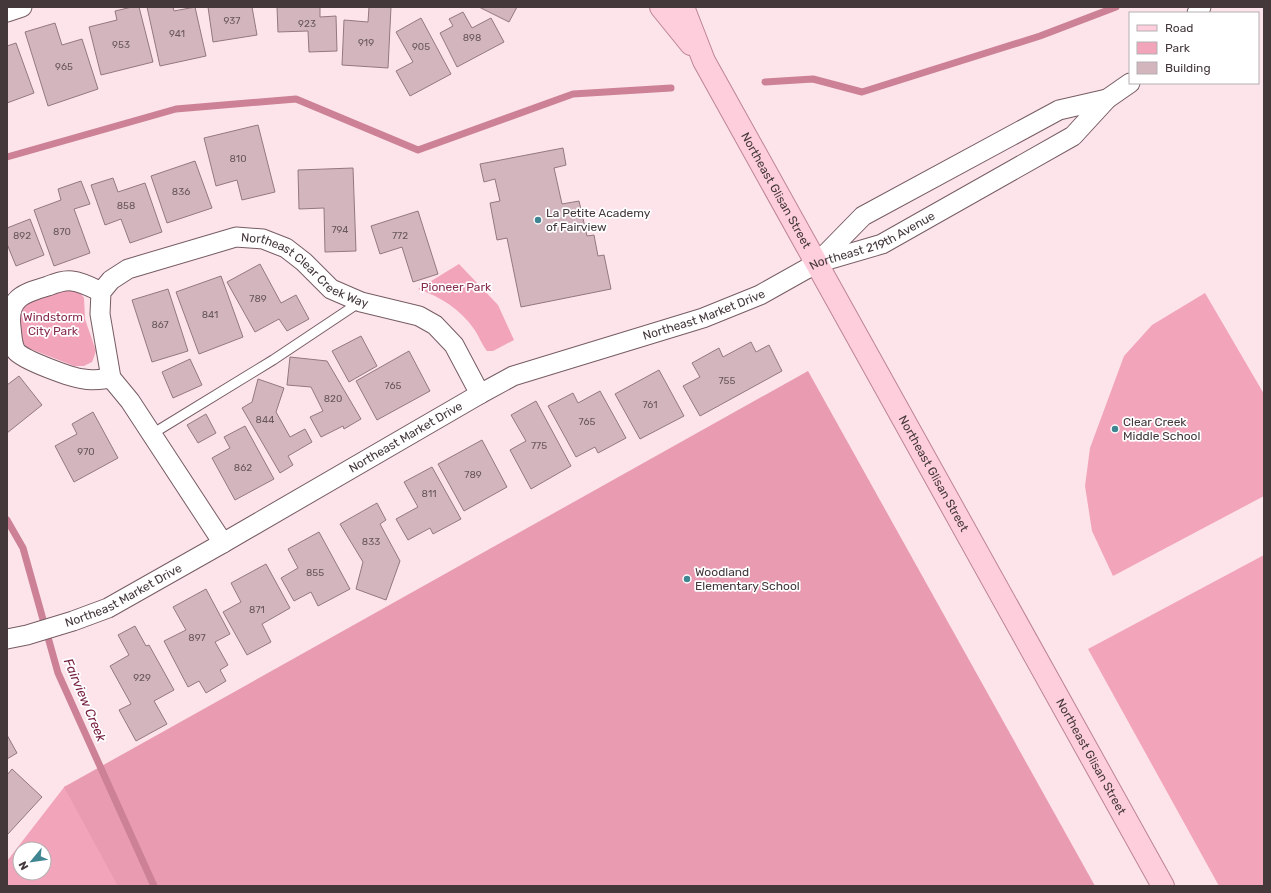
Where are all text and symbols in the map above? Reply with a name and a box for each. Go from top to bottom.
legend [1129,12,1259,84]
house number: 937 [224,15,240,27]
house number: 923 [298,18,316,30]
text: Road [1165,21,1193,35]
house number: 941 [169,28,185,40]
house number: 898 [463,32,481,44]
house number: 919 [358,37,374,49]
house number: 953 [112,39,130,51]
house number: 905 [412,41,430,53]
text: Park [1165,41,1191,55]
house number: 965 [55,61,73,73]
text: Building [1165,61,1211,75]
street label: Northeast Glisan Street [738,130,814,251]
house number: 810 [230,153,247,165]
house number: 836 [172,186,190,198]
house number: 858 [117,200,135,212]
place label: La Petite Academy of Fairview [546,206,651,234]
street label: Northeast 219th Avenue [807,208,938,273]
marker: La Petite Academy of Fairview [533,215,543,225]
house number: 794 [331,224,349,236]
house number: 870 [53,226,71,238]
house number: 892 [13,230,31,242]
street label: Northeast Clear Creek Way [241,230,370,311]
house number: 772 [392,230,408,242]
park label: Pioneer Park [421,280,492,294]
street label: Northeast Market Drive [641,286,768,343]
house number: 789 [249,293,267,305]
house number: 841 [202,309,218,321]
park label: Windstorm City Park [23,310,83,338]
house number: 867 [151,319,169,331]
house number: 755 [718,375,736,387]
house number: 765 [385,380,401,392]
house number: 820 [324,393,342,405]
street label: Northeast Market Drive [346,399,465,475]
house number: 761 [643,399,657,411]
street label: Northeast Glisan Street [896,413,972,534]
house number: 844 [256,414,274,426]
place label: Clear Creek Middle School [1123,415,1200,443]
house number: 765 [579,416,595,428]
marker: Clear Creek Middle School [1110,424,1120,434]
house number: 775 [531,440,547,452]
house number: 970 [77,446,95,458]
house number: 862 [234,462,252,474]
house number: 789 [464,469,482,481]
house number: 811 [422,488,436,500]
house number: 833 [362,536,380,548]
street label: Northeast Market Drive [63,561,184,630]
place label: Woodland Elementary School [695,565,800,593]
house number: 855 [306,567,324,579]
marker: Woodland Elementary School [682,574,692,584]
house number: 871 [249,604,265,616]
house number: 897 [188,632,206,644]
water label: Fairview Creek [61,656,109,744]
house number: 929 [133,672,151,684]
street label: Northeast Glisan Street [1053,696,1129,817]
north arrow [12,841,52,881]
text: N [16,859,31,872]

